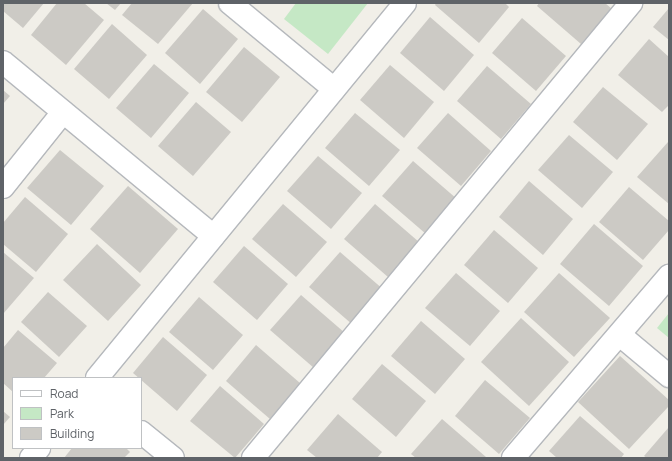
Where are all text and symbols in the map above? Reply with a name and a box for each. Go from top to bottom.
legend [12,377,142,449]
text: Road [50,385,78,402]
text: Park [50,405,74,422]
text: Building [50,425,94,442]

